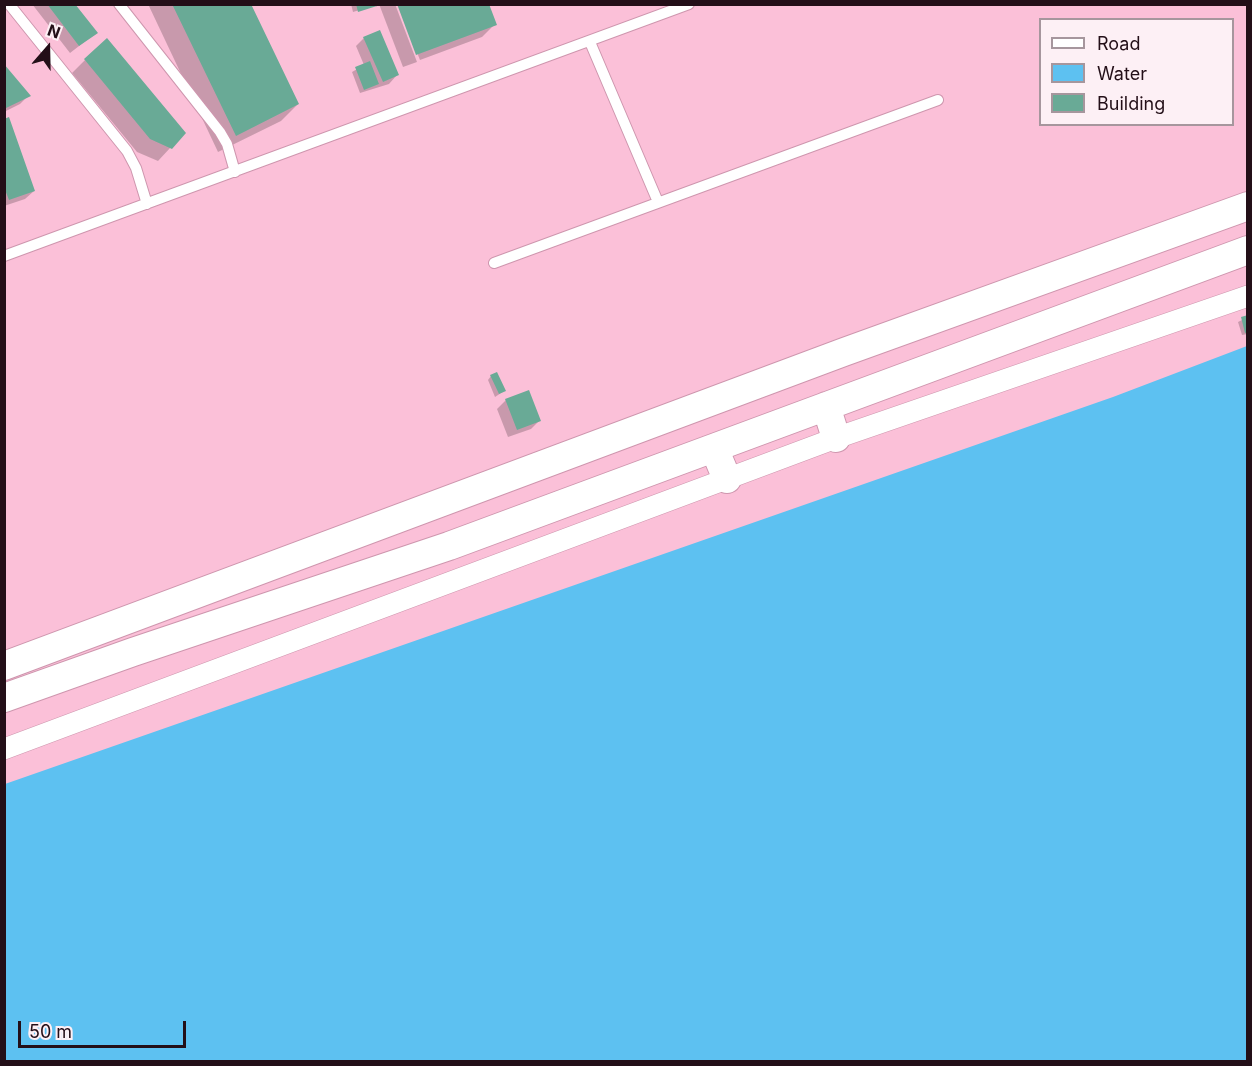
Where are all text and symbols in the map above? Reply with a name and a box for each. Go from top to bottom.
north arrow [18,18,78,78]
legend [1039,18,1234,126]
text: N [45,20,63,43]
text: Road [1097,33,1140,54]
text: Water [1097,63,1147,84]
text: Building [1097,93,1165,114]
scale bar [21,1009,189,1047]
text: 50 m [29,1021,72,1042]

